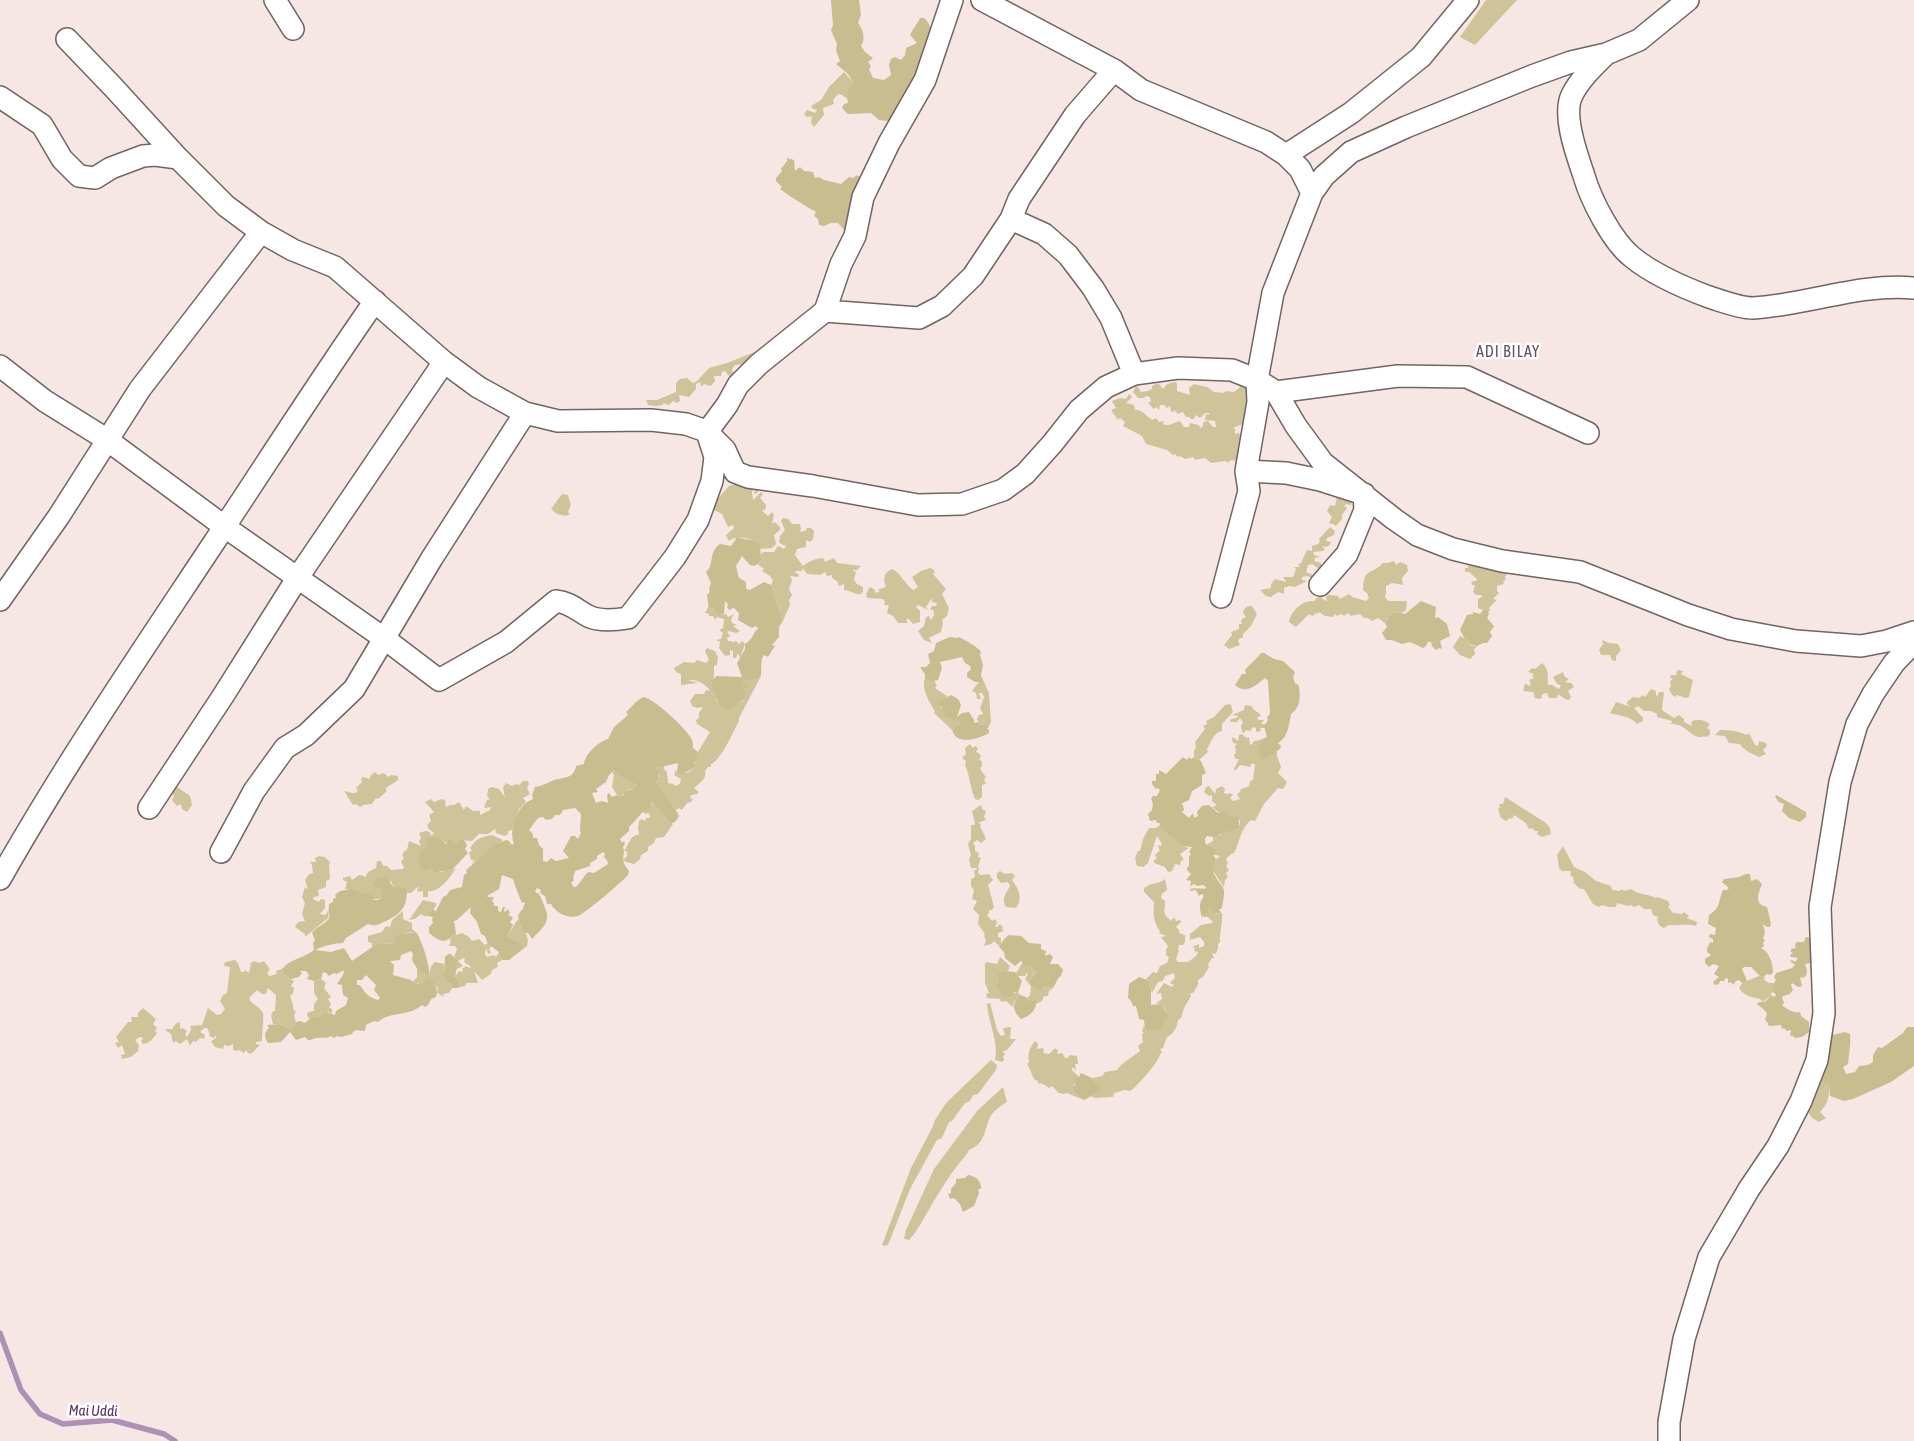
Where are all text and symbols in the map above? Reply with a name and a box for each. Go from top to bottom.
district label: ADI BILAY [1475,342,1541,362]
water label: Mai Uddi [68,1402,118,1420]

